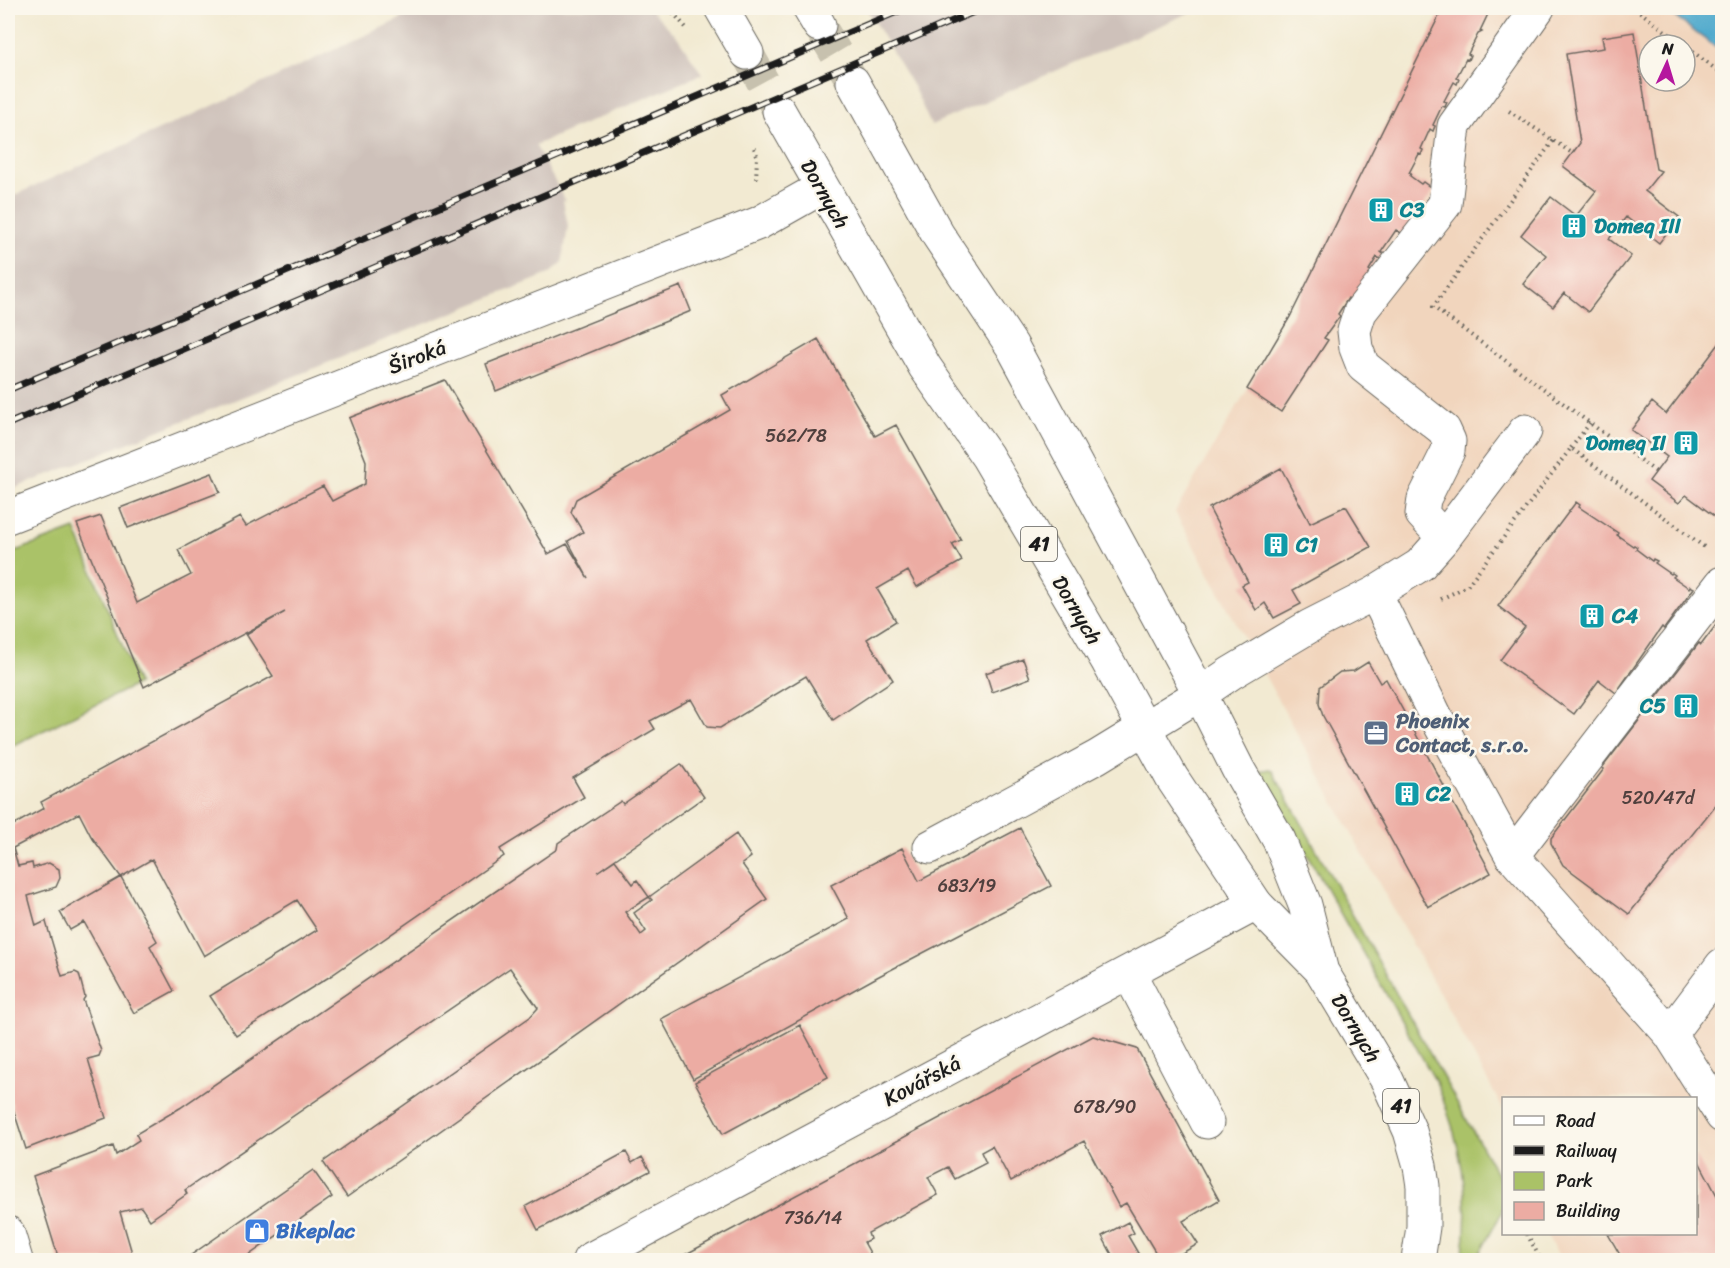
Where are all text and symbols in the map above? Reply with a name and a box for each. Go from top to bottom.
north arrow [1637,33,1697,93]
text: N [1660,34,1675,63]
street label: Dornych [790,152,860,236]
place label: C3 [1399,191,1425,229]
building icon: C3 [1366,195,1396,225]
place label: Domeq III [1594,207,1682,245]
building icon: Domeq III [1559,211,1589,241]
street label: Široká [382,328,452,385]
house number: 562/78 [765,420,827,452]
place label: Domeq II [1585,424,1667,462]
building icon: Domeq II [1671,428,1701,458]
place label: C1 [1295,526,1318,564]
road number: 41 [1021,527,1057,561]
building icon: C1 [1261,530,1291,560]
street label: Dornych [1041,568,1113,652]
place label: C4 [1611,597,1638,635]
building icon: C4 [1577,601,1607,631]
place label: C5 [1639,687,1666,725]
building icon: C5 [1671,691,1701,721]
place label: Phoenix Contact, s.r.o. [1395,702,1530,764]
office icon: Phoenix Contact, s.r.o. [1361,718,1391,748]
place label: C2 [1425,775,1451,813]
building icon: C2 [1392,779,1422,809]
house number: 520/47d [1622,782,1696,814]
house number: 683/19 [938,870,996,902]
street label: Dornych [1320,986,1392,1070]
street label: Kovářská [876,1044,968,1117]
road number: 41 [1383,1089,1419,1123]
house number: 678/90 [1074,1091,1136,1123]
legend [1502,1097,1697,1235]
text: Road [1556,1105,1596,1137]
text: Railway [1556,1135,1618,1167]
text: Park [1556,1165,1593,1197]
text: Building [1556,1195,1620,1227]
house number: 736/14 [784,1202,842,1234]
place label: Bikeplac [276,1212,356,1250]
shop icon: Bikeplac [242,1216,272,1246]

